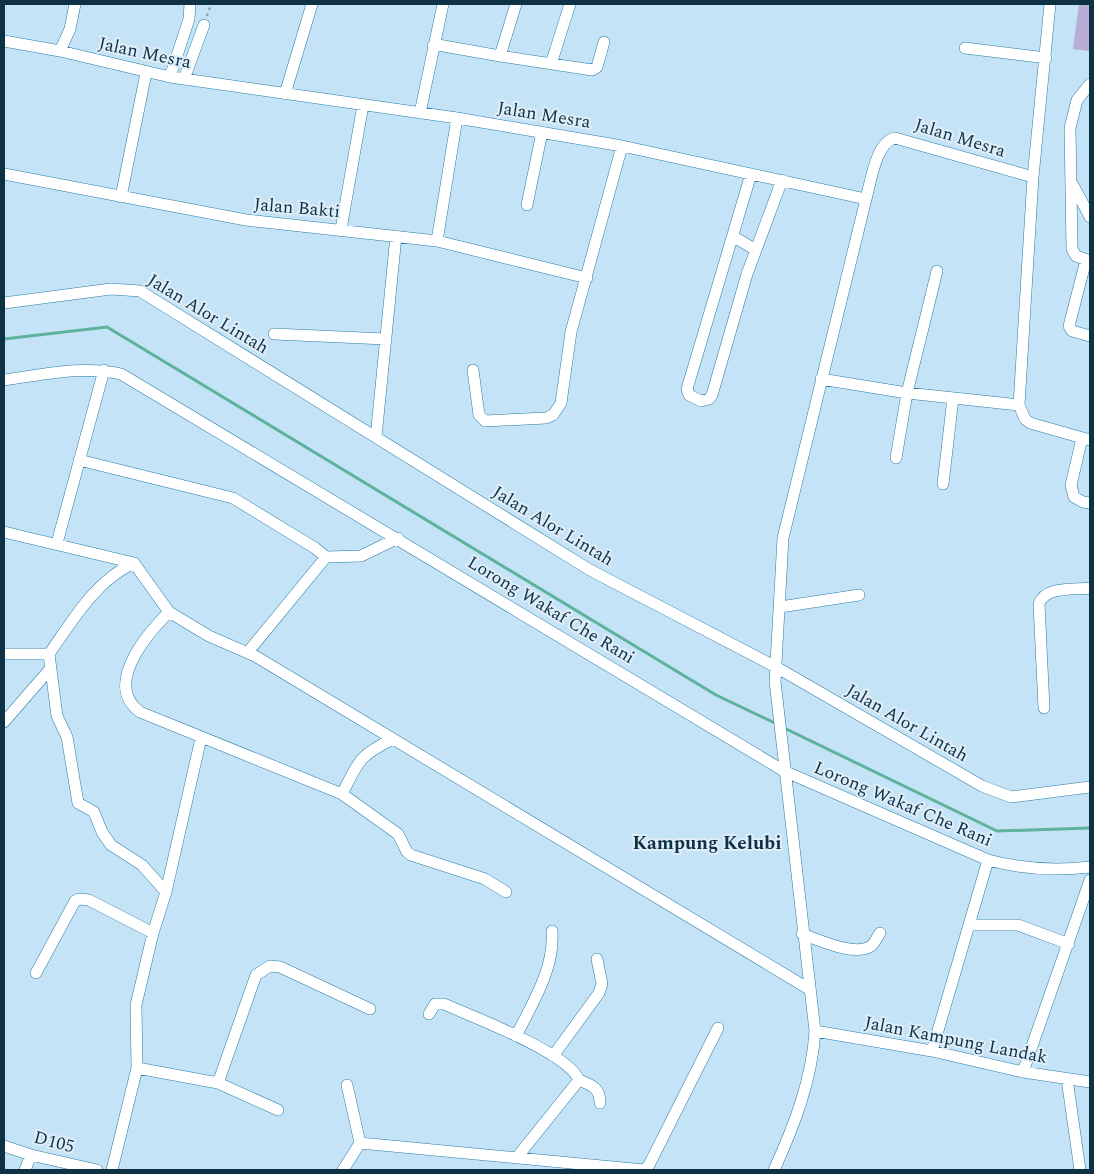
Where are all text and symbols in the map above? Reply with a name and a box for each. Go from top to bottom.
street label: Jalan Mesra [96,30,194,76]
street label: Jalan Mesra [495,94,593,136]
street label: Jalan Mesra [911,111,1009,165]
street label: Jalan Bakti [253,191,341,225]
street label: Jalan Alor Lintah [142,267,274,361]
street label: Jalan Alor Lintah [487,479,619,573]
street label: Lorong Wakaf Che Rani [462,549,640,671]
street label: Jalan Alor Lintah [841,677,973,769]
street label: Lorong Wakaf Che Rani [810,754,996,854]
district label: Kampung Kelubi [632,829,782,858]
street label: Jalan Kampung Landak [862,1009,1050,1071]
street label: D105 [31,1124,77,1160]

